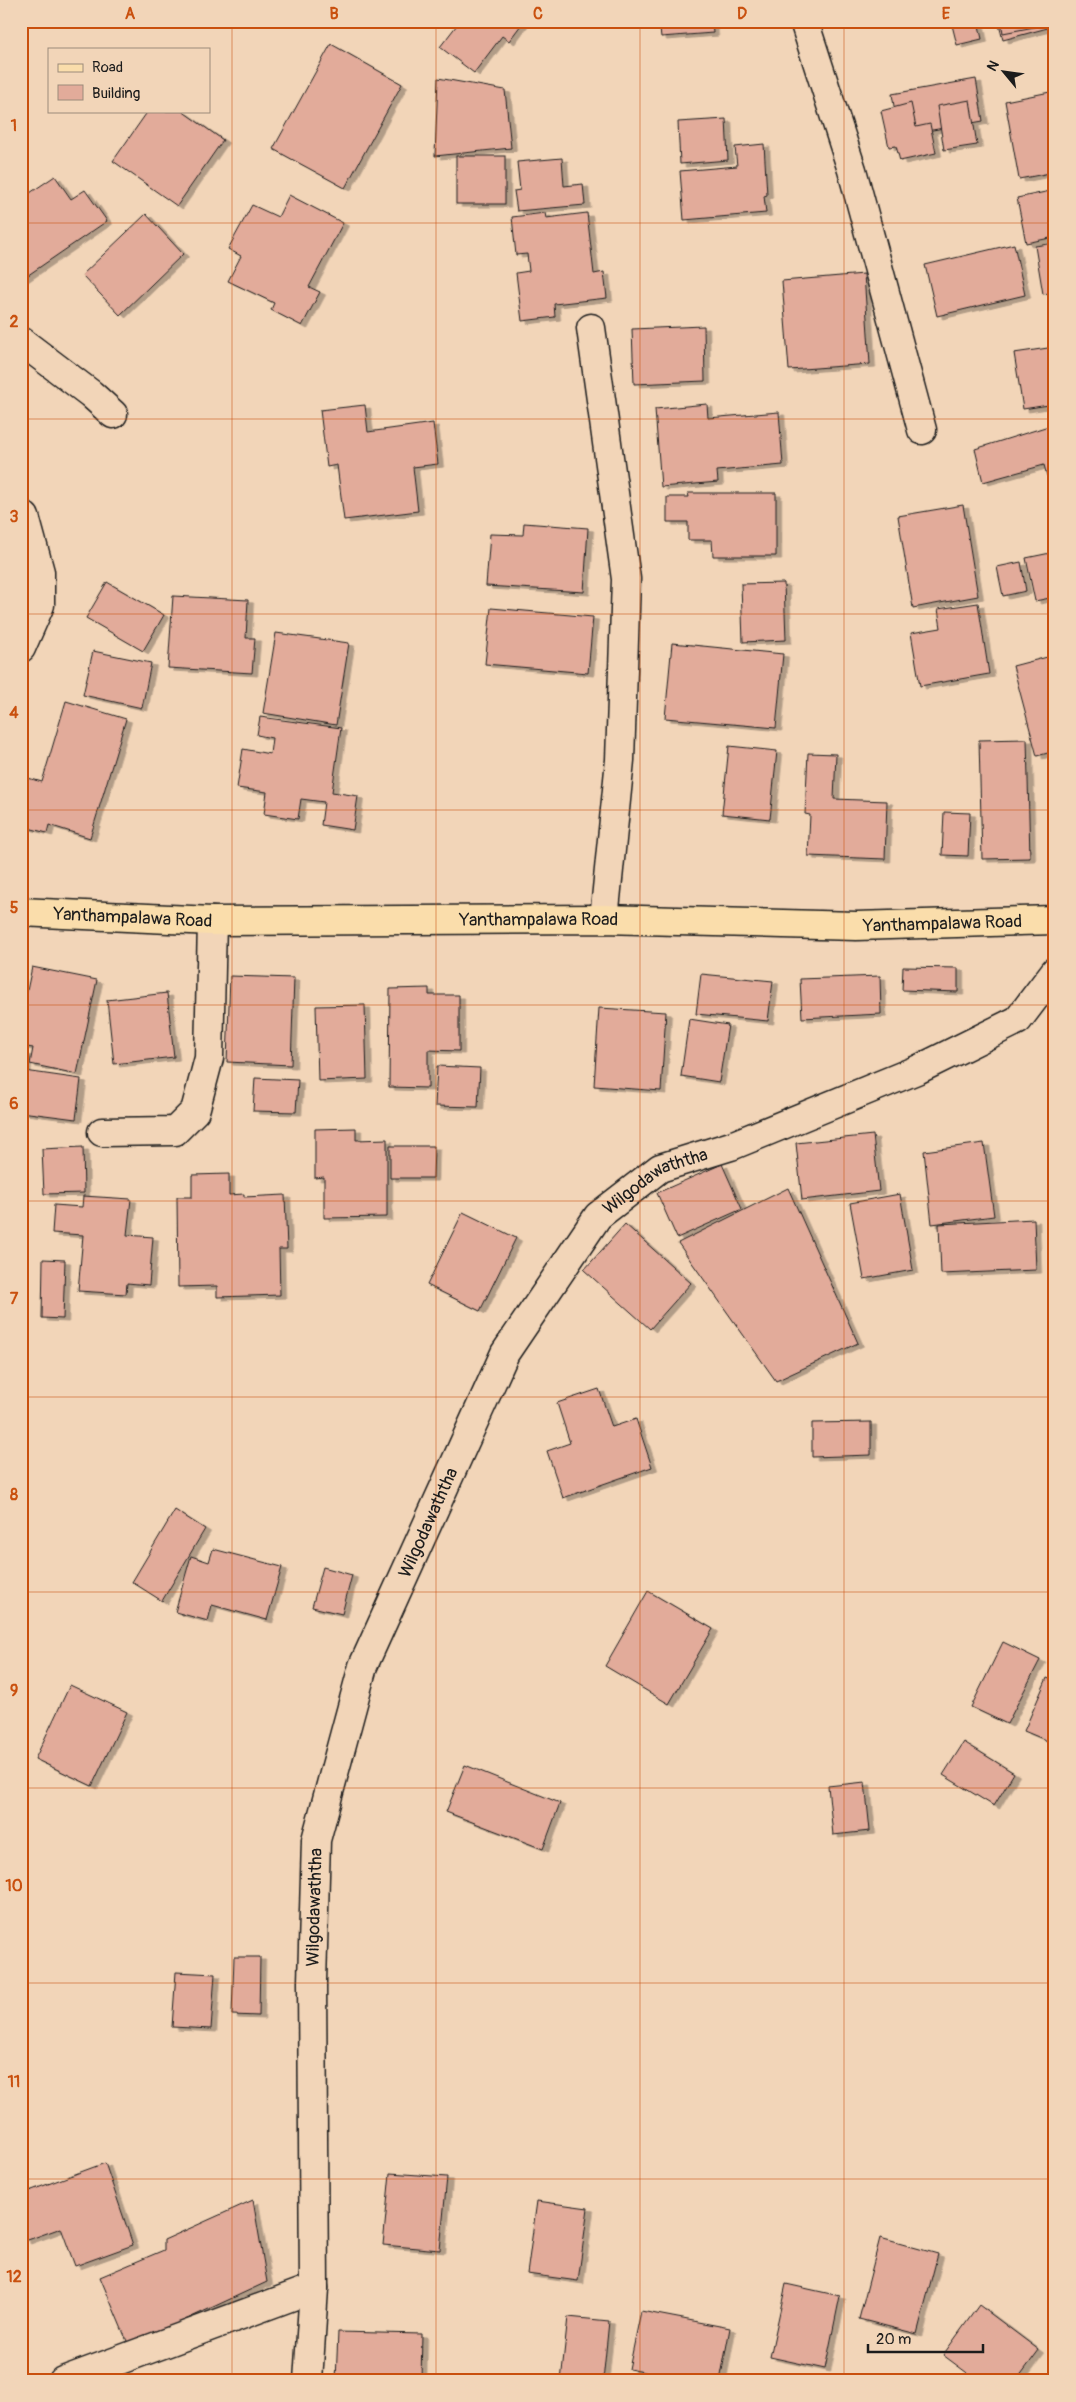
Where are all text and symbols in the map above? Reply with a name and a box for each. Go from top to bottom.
text: A [125,4,136,24]
text: B [329,4,339,24]
text: C [533,4,543,24]
text: D [737,4,747,24]
text: E [942,4,951,24]
legend [48,48,210,112]
north arrow [978,48,1028,98]
text: Road [92,58,123,77]
text: N [983,58,1003,74]
text: Building [92,84,140,103]
text: 1 [11,116,17,136]
text: 2 [10,312,19,332]
text: 3 [10,507,19,527]
text: 4 [9,703,19,723]
text: 5 [10,898,19,918]
street label: Yanthampalawa Road [52,902,213,933]
street label: Yanthampalawa Road [458,907,619,931]
street label: Yanthampalawa Road [862,909,1022,937]
text: 6 [9,1094,19,1114]
street label: Wilgodawaththa [598,1142,710,1220]
text: 7 [10,1289,19,1309]
street label: Wilgodawaththa [393,1464,463,1581]
text: 8 [10,1485,18,1505]
text: 9 [10,1681,18,1701]
street label: Wilgodawaththa [301,1848,327,1967]
text: 10 [5,1876,23,1896]
text: 11 [8,2072,20,2092]
text: 12 [6,2267,22,2287]
scale bar [868,2322,984,2354]
text: 20 m [876,2330,911,2349]

